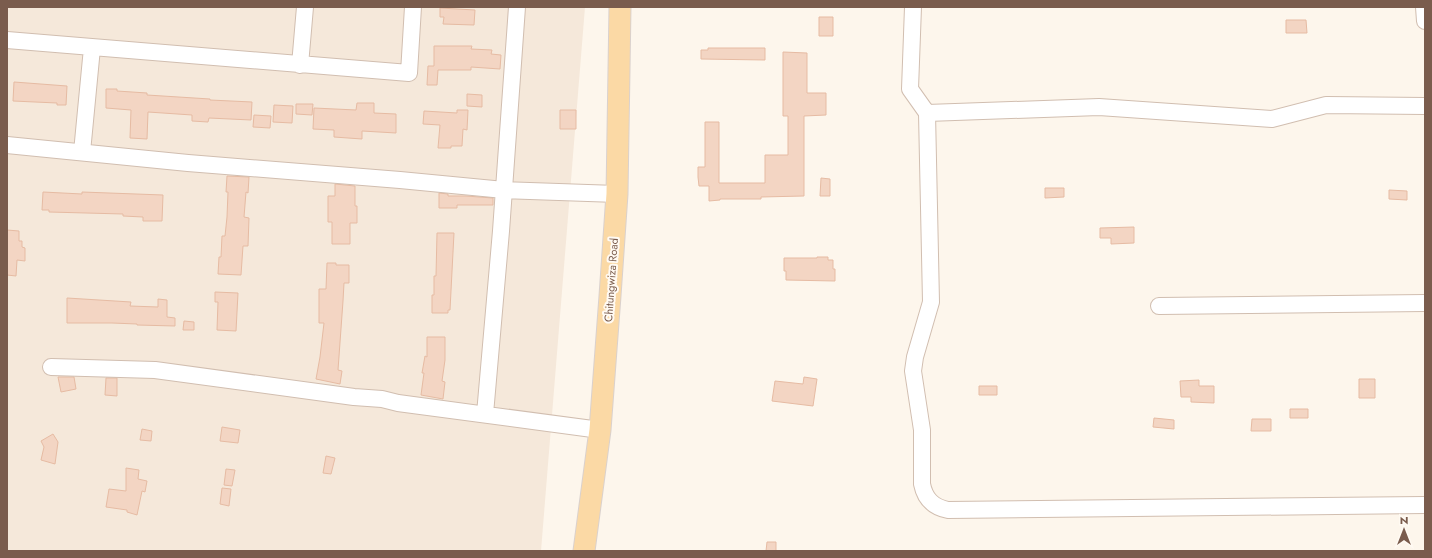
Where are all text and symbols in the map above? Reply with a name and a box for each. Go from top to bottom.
street label: Chitungwiza Road [600,237,622,323]
north arrow [1384,510,1424,550]
text: N [1400,512,1408,528]

